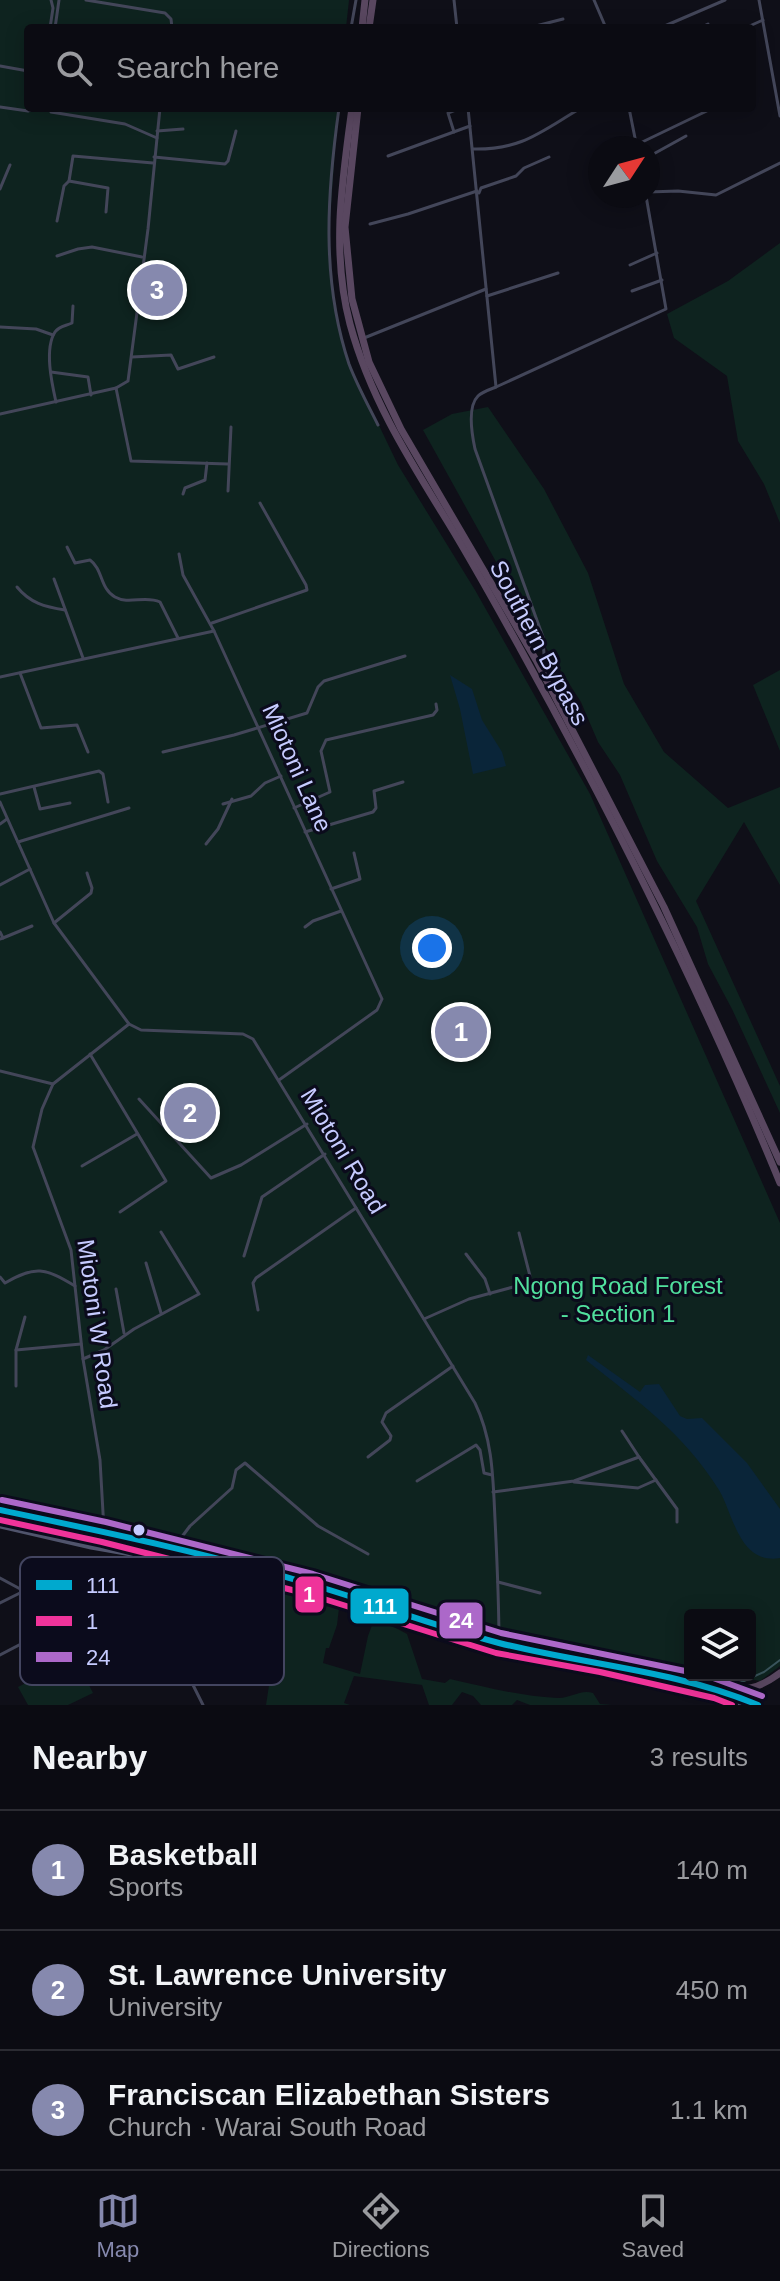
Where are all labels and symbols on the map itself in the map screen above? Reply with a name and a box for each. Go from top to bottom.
north arrow [588,136,660,208]
pin: 3 [131,260,183,320]
street label: Southern Bypass [485,556,594,730]
street label: Miotoni Lane [257,700,338,836]
your location [412,928,452,968]
pin: 1 [435,1002,487,1062]
pin: 2 [164,1083,216,1143]
street label: Miotoni Road [295,1083,391,1218]
street label: Miotoni W Road [72,1238,123,1410]
park label: Ngong Road Forest - Section 1 [513,1272,723,1327]
unlabelled marker [131,1522,147,1538]
legend [20,1557,284,1685]
text: 111 [86,1573,119,1598]
line badge: 1 [294,1575,325,1614]
text: 1 [303,1582,315,1607]
line badge: 111 [349,1587,410,1625]
text: 111 [363,1594,397,1619]
line badge: 24 [438,1601,484,1640]
text: 24 [449,1608,474,1633]
text: 1 [86,1609,98,1634]
text: 24 [86,1645,110,1670]

